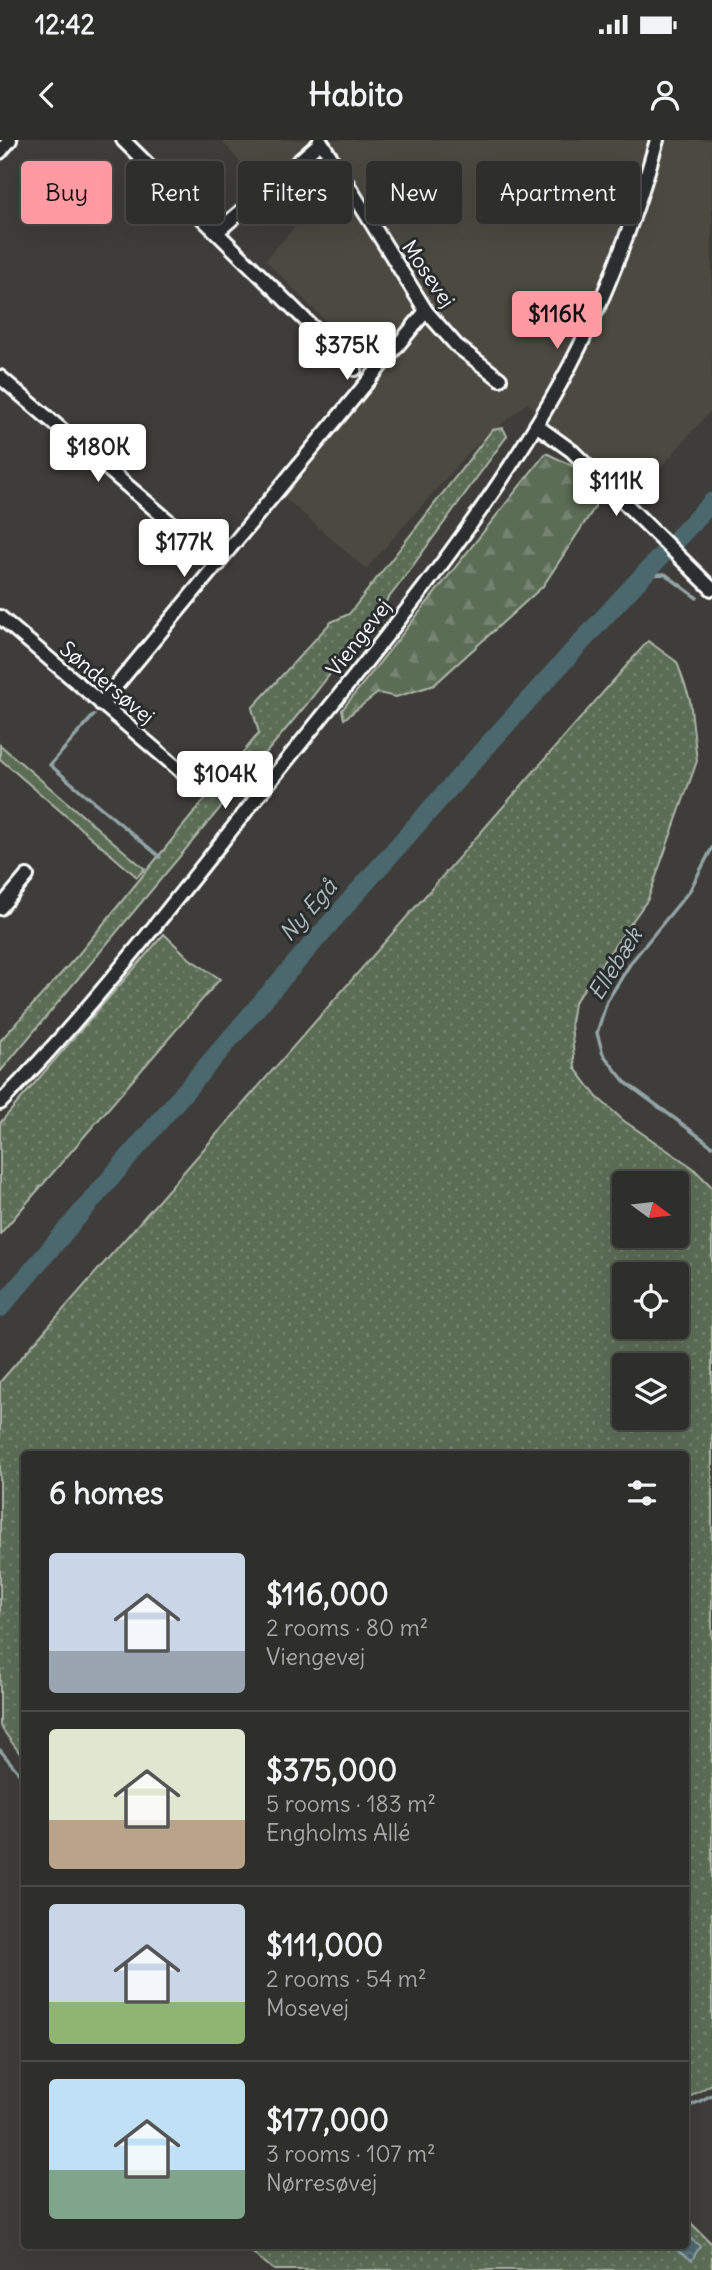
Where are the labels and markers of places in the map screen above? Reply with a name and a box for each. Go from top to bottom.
pin: $116K [508,292,606,351]
pin: $375K [298,322,396,382]
pin: $180K [49,424,147,484]
pin: $111K [567,458,665,518]
pin: $177K [135,520,233,579]
pin: $104K [176,752,274,811]

